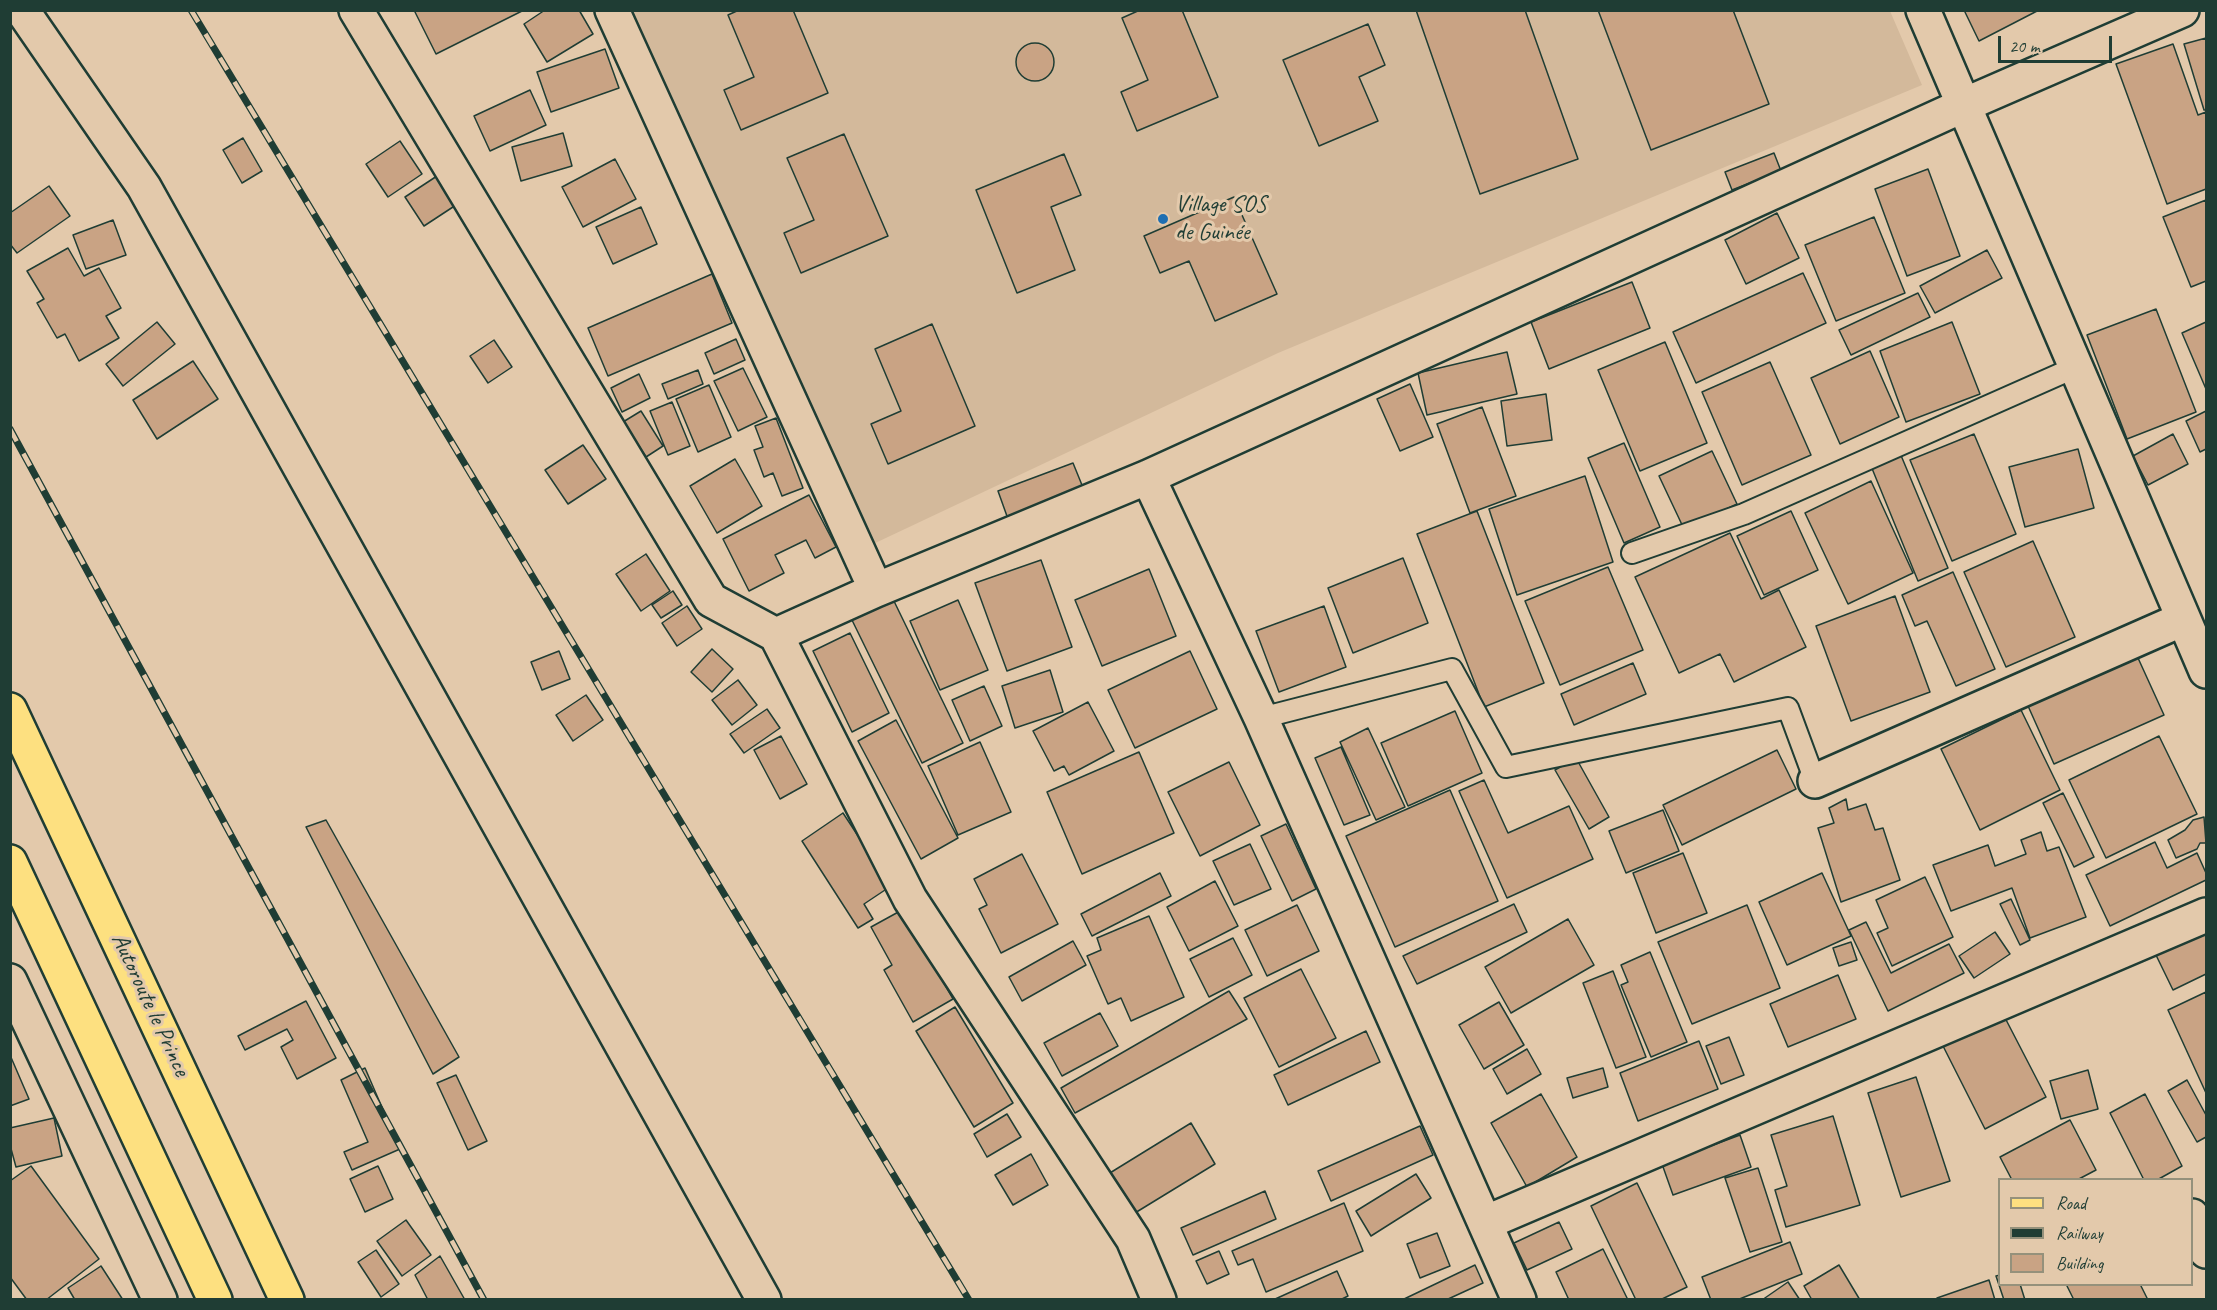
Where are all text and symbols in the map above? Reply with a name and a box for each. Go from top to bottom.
scale bar [2001,24,2115,62]
text: 20 m [2009,35,2040,57]
place label: Village SOS de Guinée [1175,191,1266,247]
marker: Village SOS de Guinée [1156,212,1170,226]
street label: Autoroute le Prince [104,929,196,1081]
legend [1998,1178,2193,1286]
text: Road [2056,1192,2086,1214]
text: Railway [2056,1222,2103,1244]
text: Building [2056,1252,2103,1274]

